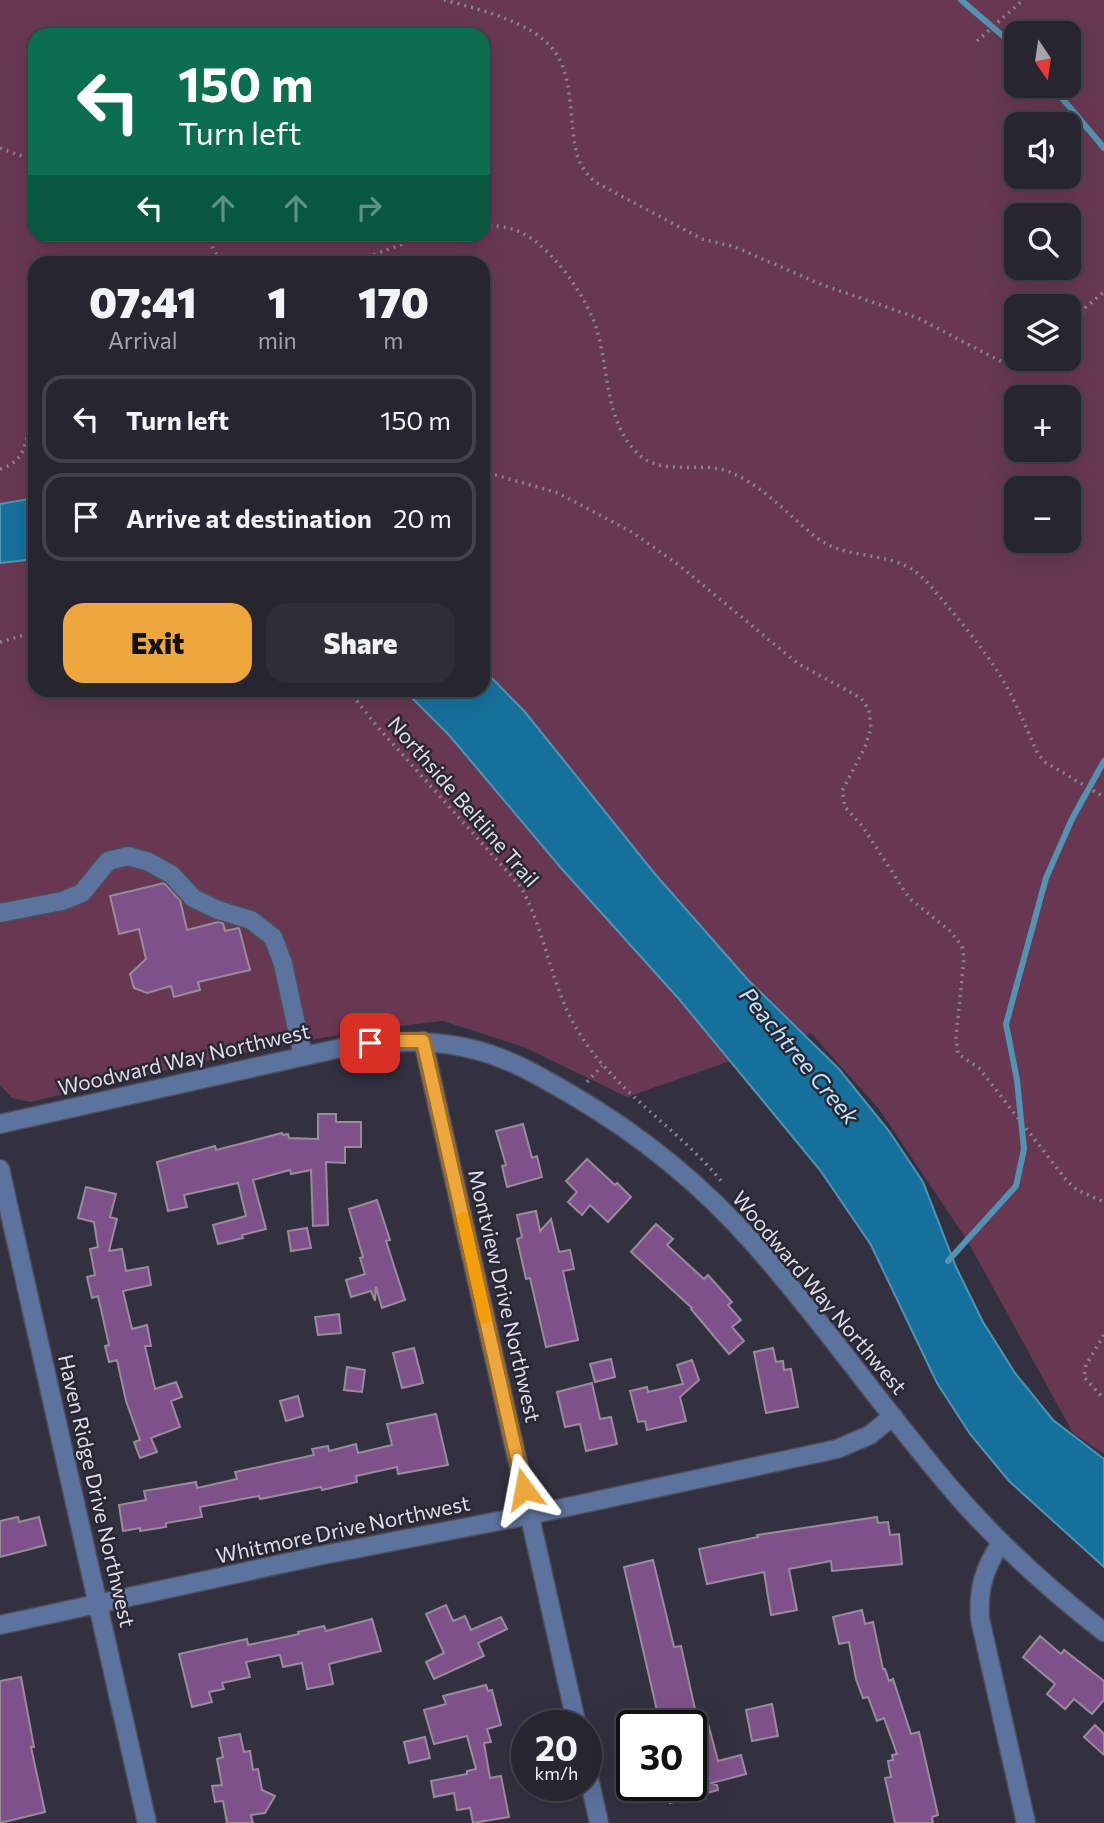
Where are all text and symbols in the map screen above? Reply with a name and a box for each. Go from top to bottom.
north arrow [1004,21,1082,98]
map controls [1004,21,1081,553]
text: 150 m [178,52,313,112]
icon: left [63,56,154,147]
text: Turn left [178,112,302,152]
button: sound [1004,112,1081,189]
icon: left [131,189,169,227]
icon: ahead [204,189,242,227]
icon: ahead [277,189,315,227]
icon: right [350,189,388,227]
button: search [1004,203,1081,280]
text: 07:41 [89,275,197,327]
text: 1 [267,275,287,327]
text: 170 [358,275,429,327]
button: layers [1004,294,1081,371]
text: Arrival [108,326,178,354]
text: min [258,326,297,354]
text: m [383,326,403,354]
button: + [1004,385,1081,462]
icon: left [67,400,105,438]
text: Turn left [126,404,229,435]
text: 150 m [380,404,451,435]
button: − [1004,476,1081,553]
icon: arrive [67,498,105,536]
text: Arrive at destination [126,502,372,533]
text: 20 m [393,502,452,533]
button: Exit [63,603,252,683]
button: Share [266,603,455,683]
street label: Northside Beltline Trail [383,711,545,891]
water label: Peachtree Creek [734,981,866,1130]
pin [340,1013,400,1073]
street label: Woodward Way Northwest [55,1017,312,1100]
icon: arrive [351,1024,389,1062]
street label: Montview Drive Northwest [464,1167,547,1424]
street label: Woodward Way Northwest [728,1185,913,1399]
street label: Haven Ridge Drive Northwest [54,1352,141,1630]
position arrow [487,1452,561,1526]
street label: Whitmore Drive Northwest [213,1489,472,1568]
speed limit sign: 30 [616,1710,707,1801]
text: 20 [535,1725,578,1768]
text: km/h [535,1762,578,1784]

